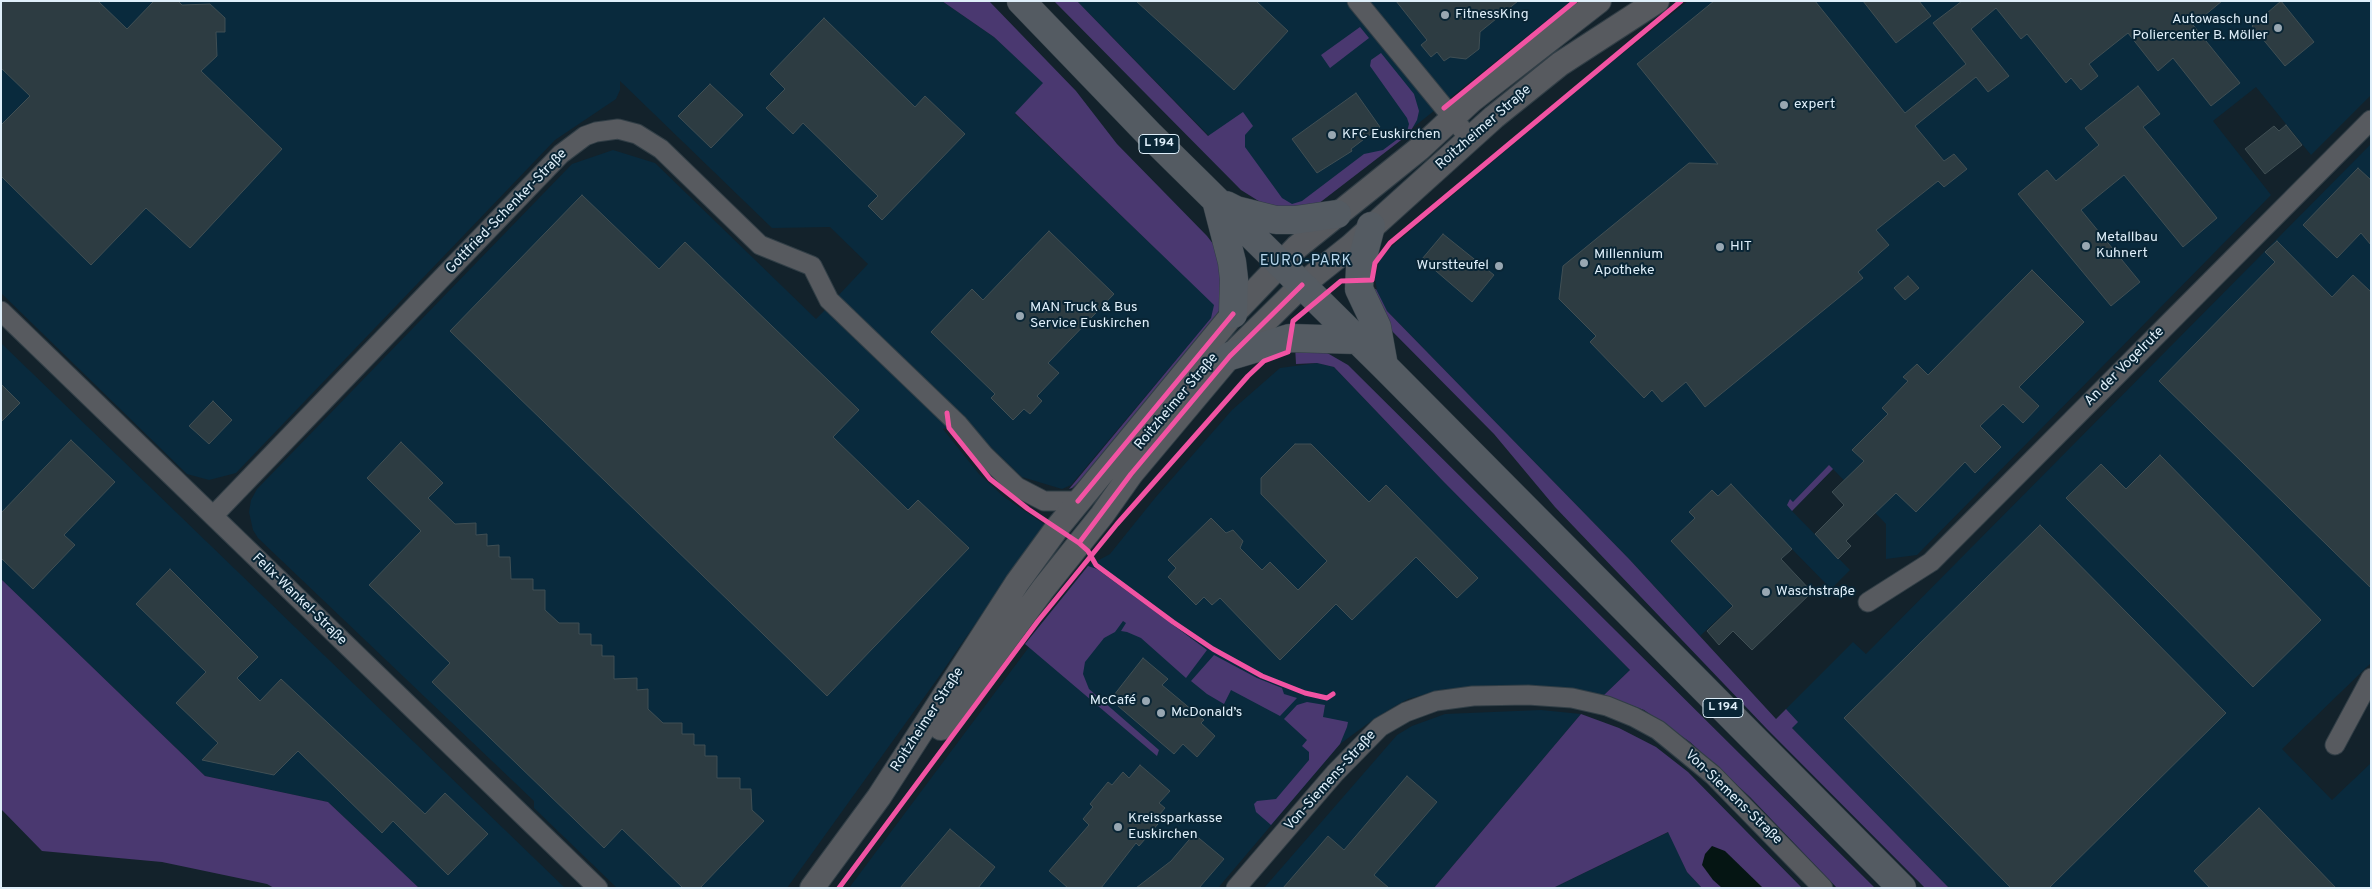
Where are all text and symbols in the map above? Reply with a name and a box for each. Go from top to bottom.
place label: FitnessKing [1455,7,1529,23]
marker: FitnessKing [1439,9,1451,21]
place label: Autowasch und Poliercenter B. Möller [2132,12,2268,44]
marker: Autowasch und Poliercenter B. Möller [2272,22,2284,34]
street label: Roitzheimer Straße [1433,82,1535,174]
place label: expert [1794,97,1835,113]
marker: expert [1778,99,1790,111]
place label: KFC Euskirchen [1342,127,1441,143]
marker: KFC Euskirchen [1326,129,1338,141]
road number: L 194 [1139,134,1179,154]
street label: Gottfried-Schenker-Straße [443,146,571,278]
place label: Metallbau Kuhnert [2096,230,2158,262]
place label: HIT [1730,239,1752,255]
marker: Metallbau Kuhnert [2080,240,2092,252]
marker: HIT [1714,241,1726,253]
place label: Millennium Apotheke [1594,247,1663,280]
district label: EURO-PARK [1259,253,1353,271]
marker: Millennium Apotheke [1578,257,1590,269]
place label: Wurstteufel [1416,258,1489,274]
marker: Wurstteufel [1493,260,1505,272]
place label: MAN Truck & Bus Service Euskirchen [1030,300,1150,332]
marker: MAN Truck & Bus Service Euskirchen [1014,310,1026,322]
street label: An der Vogelrute [2082,324,2168,410]
street label: Roitzheimer Straße [1132,350,1222,454]
street label: Felix-Wankel-Straße [248,551,350,649]
place label: Waschstraße [1776,584,1855,600]
marker: Waschstraße [1760,586,1772,598]
street label: Roitzheimer Straße [888,665,968,775]
place label: McCafé [1090,693,1136,709]
marker: McCafé [1140,695,1152,707]
road number: L 194 [1703,698,1743,718]
place label: McDonald’s [1171,705,1242,721]
marker: McDonald’s [1155,707,1167,719]
street label: Von-Siemens-Straße [1282,728,1380,834]
street label: Von-Siemens-Straße [1681,747,1785,849]
place label: Kreissparkasse Euskirchen [1128,811,1223,844]
marker: Kreissparkasse Euskirchen [1112,821,1124,833]

